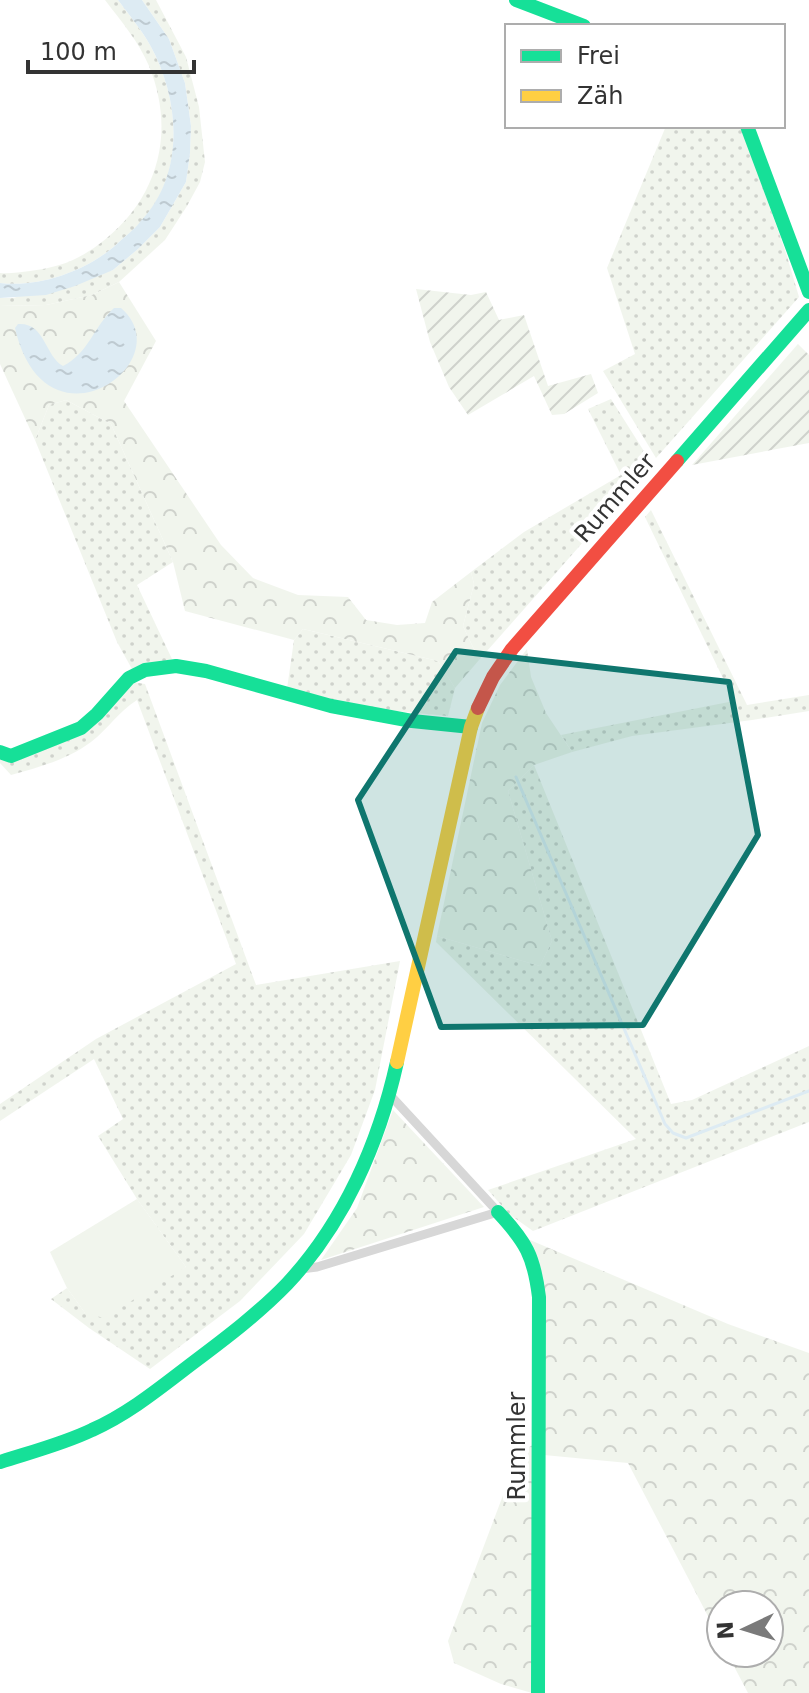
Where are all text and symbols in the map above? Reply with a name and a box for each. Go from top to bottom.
scale bar [28,24,194,74]
legend [505,24,785,128]
text: 100 m [40,38,117,66]
text: Frei [577,42,620,70]
text: Zäh [577,82,623,110]
street label: Rummler [569,448,661,548]
street label: Rummler [503,1391,531,1500]
north arrow [705,1589,785,1669]
text: N [712,1620,739,1640]

